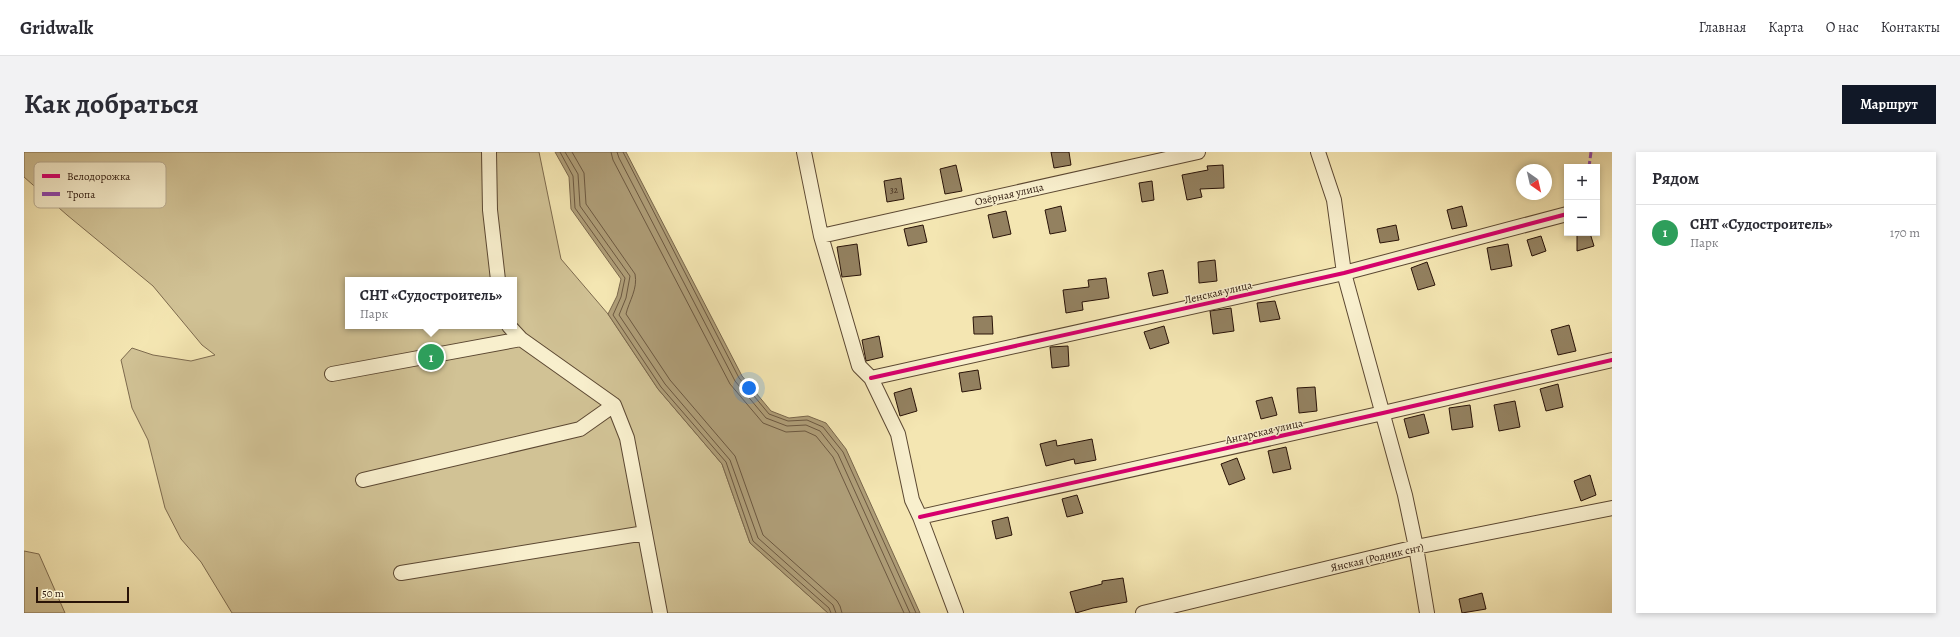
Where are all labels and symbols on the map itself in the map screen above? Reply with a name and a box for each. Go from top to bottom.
legend [34,162,166,208]
north arrow [1516,164,1552,200]
text: Велодорожка [67,169,131,184]
street label: Озёрная улица [973,179,1046,210]
house number: 32 [890,184,899,196]
text: Тропа [67,187,96,202]
street label: Ленская улица [1183,277,1254,308]
pin: 1 [418,342,444,372]
your location [739,378,759,398]
street label: Ангарская улица [1223,415,1305,448]
street label: Янская (Родник снт) [1329,539,1425,576]
scale bar [36,585,129,604]

